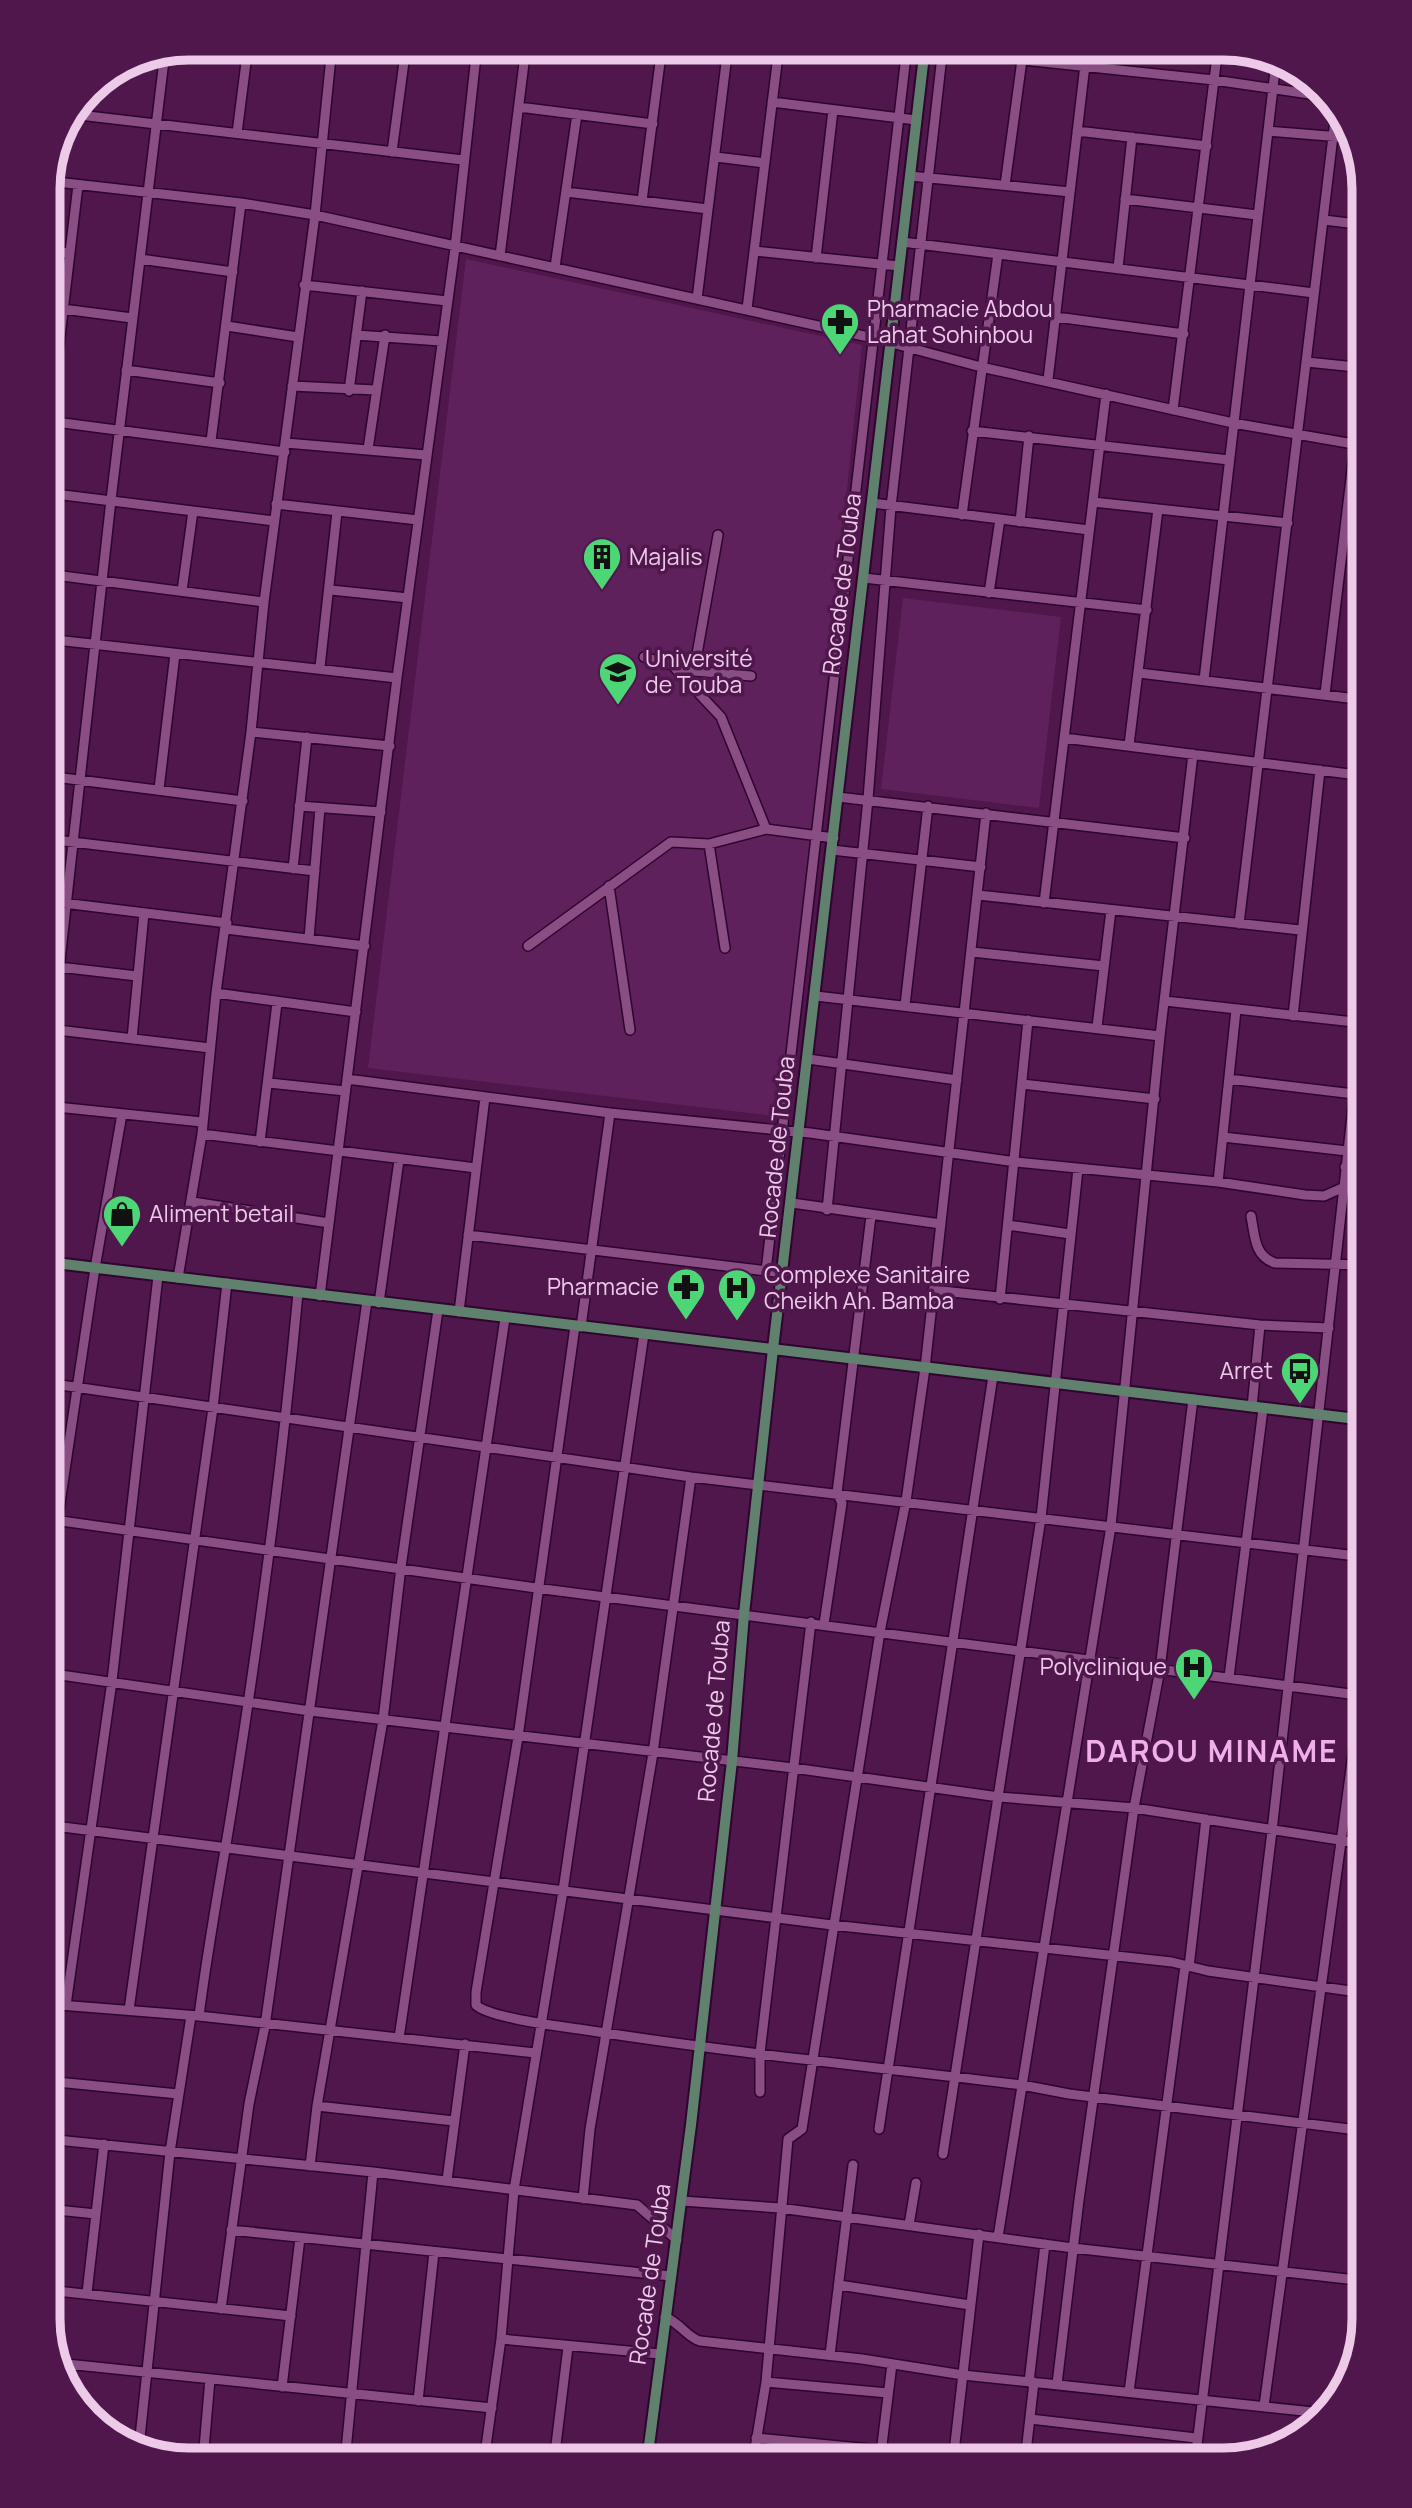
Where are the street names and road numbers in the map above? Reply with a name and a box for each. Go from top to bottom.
street label: Rocade de Touba [814,491,868,676]
street label: Rocade de Touba [751,1055,801,1239]
street label: Rocade de Touba [689,1619,737,1803]
street label: Rocade de Touba [620,2181,678,2366]

